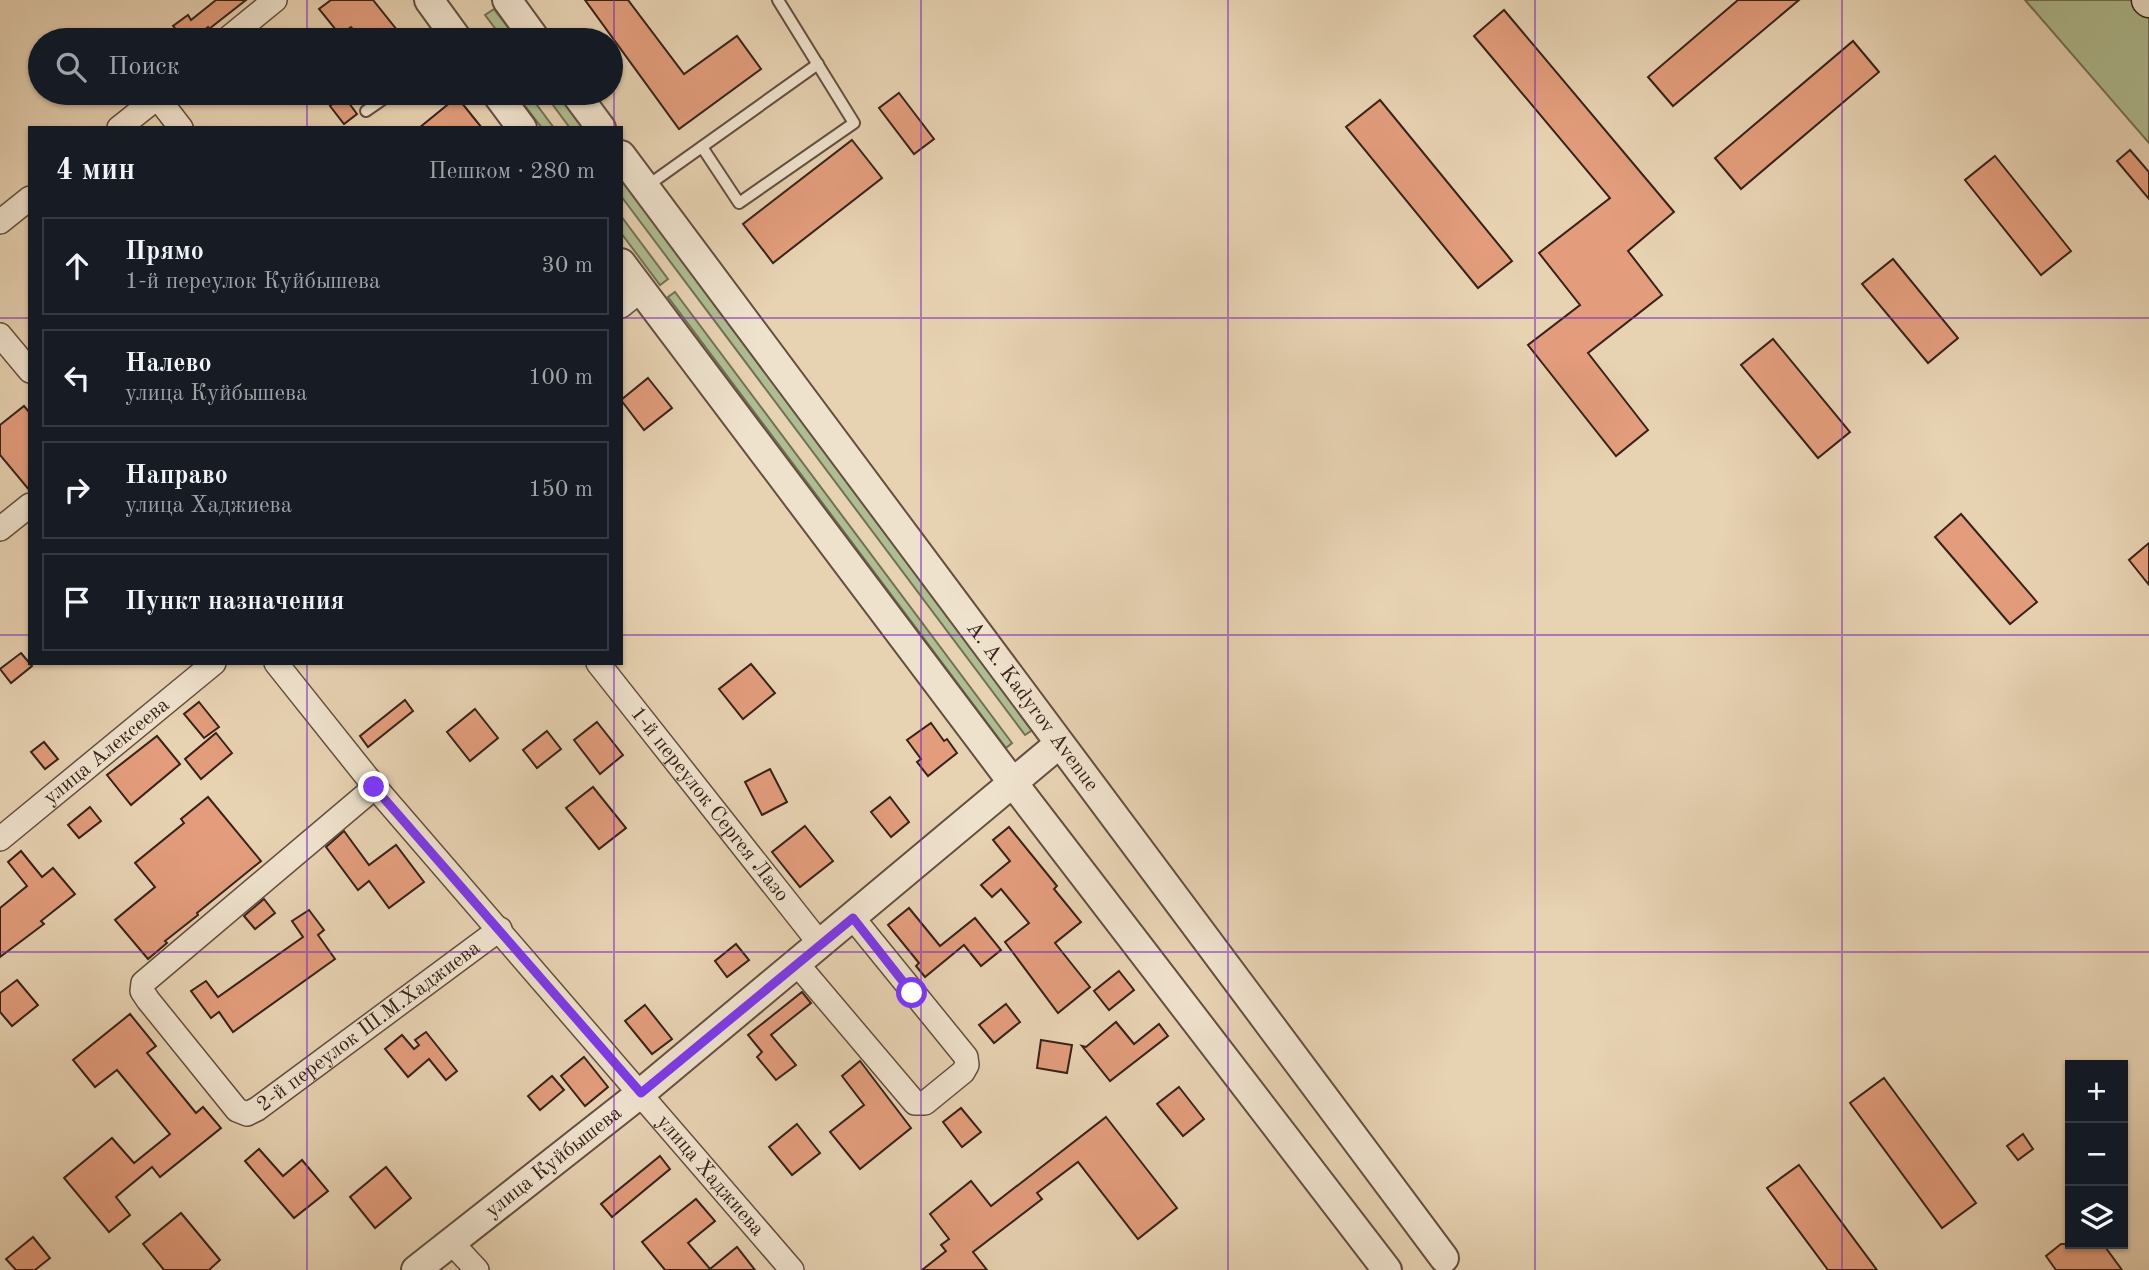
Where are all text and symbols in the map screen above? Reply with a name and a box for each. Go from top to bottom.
search box [28,28,623,105]
icon: search [52,48,90,86]
text: Поиск [108,54,180,80]
text: 4 мин [56,156,135,186]
text: Пешком · 280 m [429,160,595,183]
text: Прямо [125,239,204,265]
icon: ahead [58,247,96,285]
text: 30 m [542,254,593,277]
text: 1-й переулок Куйбышева [125,270,380,293]
text: Налево [125,351,212,377]
icon: left [58,359,96,397]
text: 100 m [528,366,593,389]
text: улица Куйбышева [125,382,307,405]
text: Направо [125,463,228,489]
icon: right [58,471,96,509]
text: 150 m [528,478,593,501]
text: улица Хаджиева [125,494,292,517]
icon: arrive [58,583,96,621]
text: Пункт назначения [125,589,344,615]
street label: A. A. Kadyrov Avenue [962,618,1102,795]
street label: улица Алексеева [40,694,173,809]
street label: 1-й переулок Сергея Лазо [626,703,793,906]
route end [358,771,389,802]
street label: 2-й переулок Ш.М.Хаджиева [253,937,484,1116]
route start [896,977,927,1008]
map controls [2065,1060,2128,1249]
button: + [2065,1060,2128,1123]
street label: улица Куйбышева [482,1102,626,1222]
street label: улица Хаджиева [653,1111,768,1240]
button: − [2065,1123,2128,1186]
button: layers [2065,1186,2128,1249]

